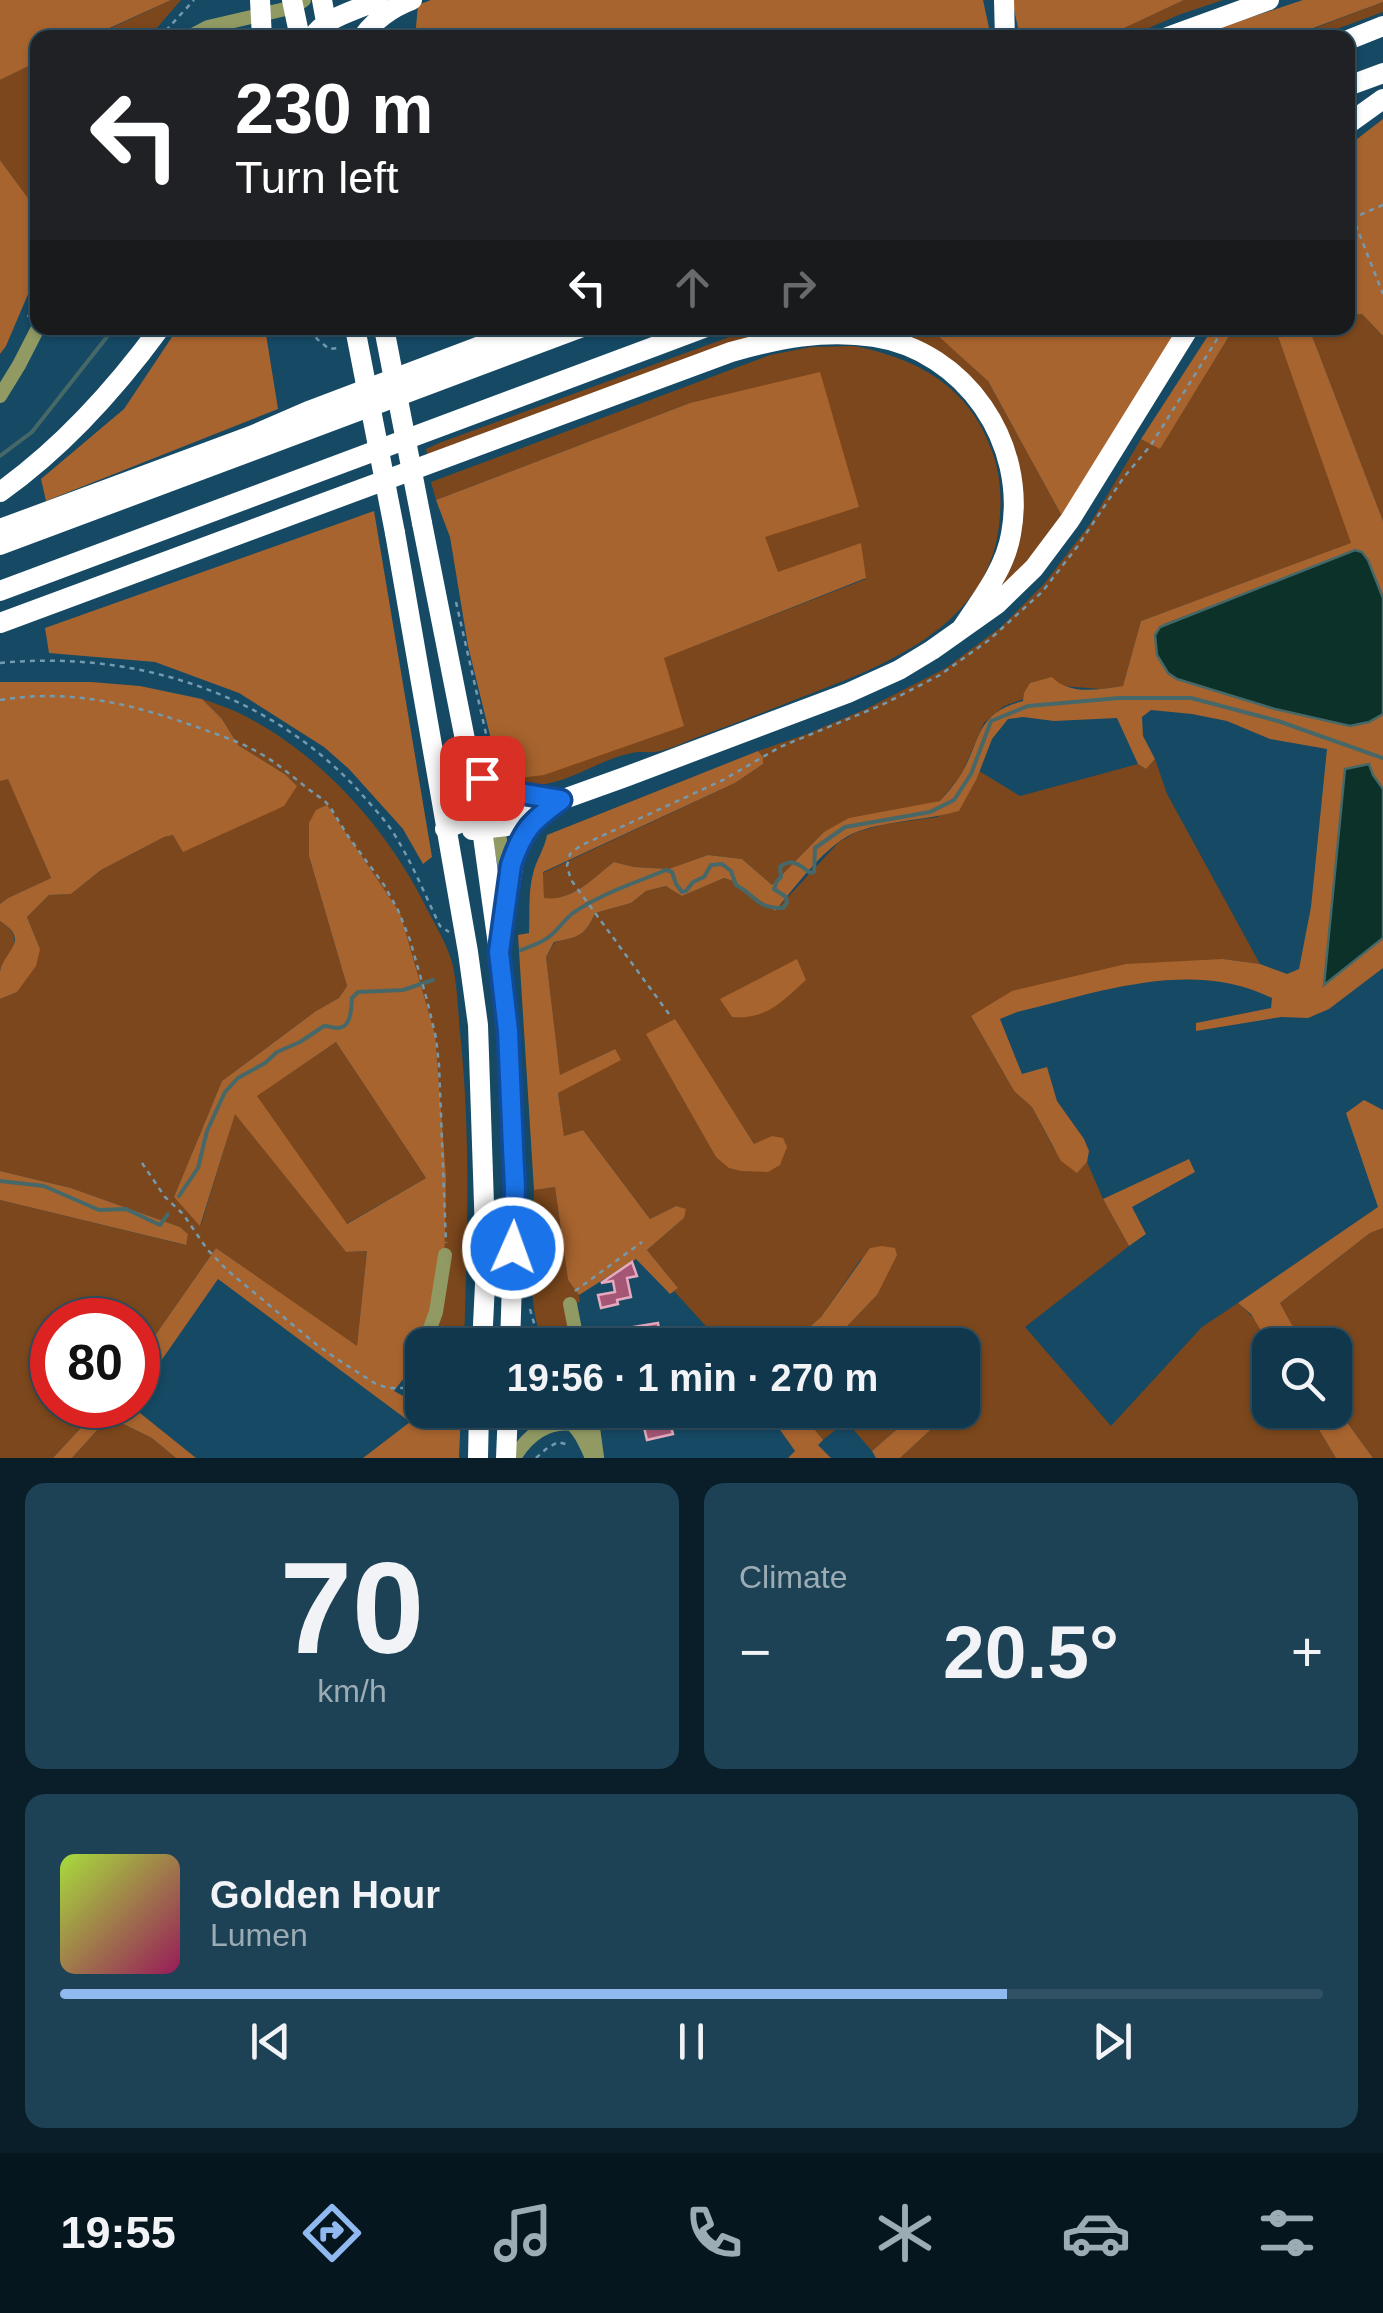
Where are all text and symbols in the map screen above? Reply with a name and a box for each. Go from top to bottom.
icon: left [70,70,200,200]
text: 230 m [235,70,433,148]
text: Turn left [235,152,398,203]
icon: left [560,260,615,315]
icon: ahead [665,260,720,315]
icon: right [770,260,825,315]
pin [440,736,525,821]
icon: arrive [455,751,510,806]
position arrow [461,1196,565,1300]
speed limit sign: 80 [30,1298,160,1428]
map controls [1252,1328,1352,1428]
button: search [1252,1328,1352,1428]
text: 19:56 · 1 min · 270 m [507,1357,878,1399]
text: 70 [280,1535,424,1681]
text: Climate [739,1559,847,1595]
text: 20.5° [943,1610,1119,1694]
text: − [739,1621,771,1683]
text: + [1291,1621,1323,1683]
text: km/h [317,1673,387,1709]
text: Golden Hour [210,1874,440,1916]
text: Lumen [210,1917,308,1953]
icon: previous [243,2014,298,2069]
icon: pause [664,2014,719,2069]
icon: next [1085,2014,1140,2069]
icon: directions [297,2198,367,2268]
icon: music [488,2198,558,2268]
icon: phone [679,2198,749,2268]
icon: climate [870,2198,940,2268]
icon: car [1061,2198,1131,2268]
icon: filters [1252,2198,1322,2268]
text: 19:55 [61,2207,176,2258]

